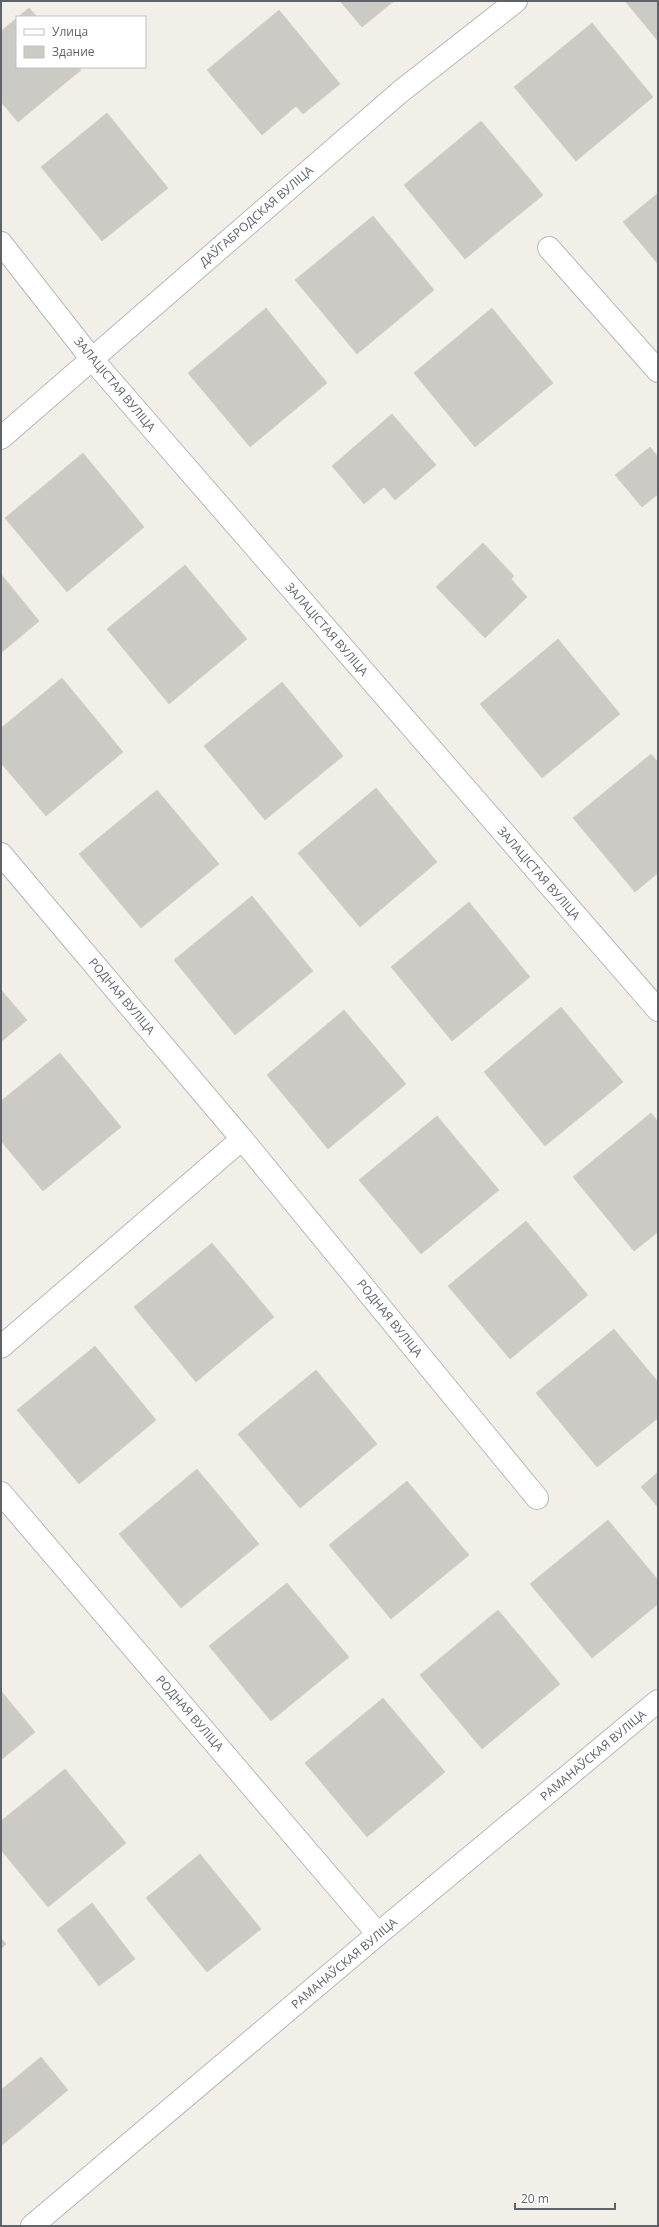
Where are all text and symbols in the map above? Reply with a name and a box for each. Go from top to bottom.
legend [16,16,146,68]
text: Улица [52,23,88,40]
text: Здание [52,43,95,60]
street label: ДАЎГАБРОДСКАЯ ВУЛІЦА [195,162,317,270]
street label: ЗАЛАЦІСТАЯ ВУЛІЦА [70,333,160,435]
street label: ЗАЛАЦІСТАЯ ВУЛІЦА [282,579,373,680]
street label: ЗАЛАЦІСТАЯ ВУЛІЦА [494,823,585,924]
street label: РОДНАЯ ВУЛІЦА [85,954,159,1038]
street label: РОДНАЯ ВУЛІЦА [353,1276,427,1361]
street label: РОДНАЯ ВУЛІЦА [152,1671,228,1755]
street label: РАМАНАЎСКАЯ ВУЛІЦА [536,1705,650,1804]
street label: РАМАНАЎСКАЯ ВУЛІЦА [287,1913,401,2012]
scale bar [515,2185,615,2211]
text: 20 m [521,2190,549,2207]

